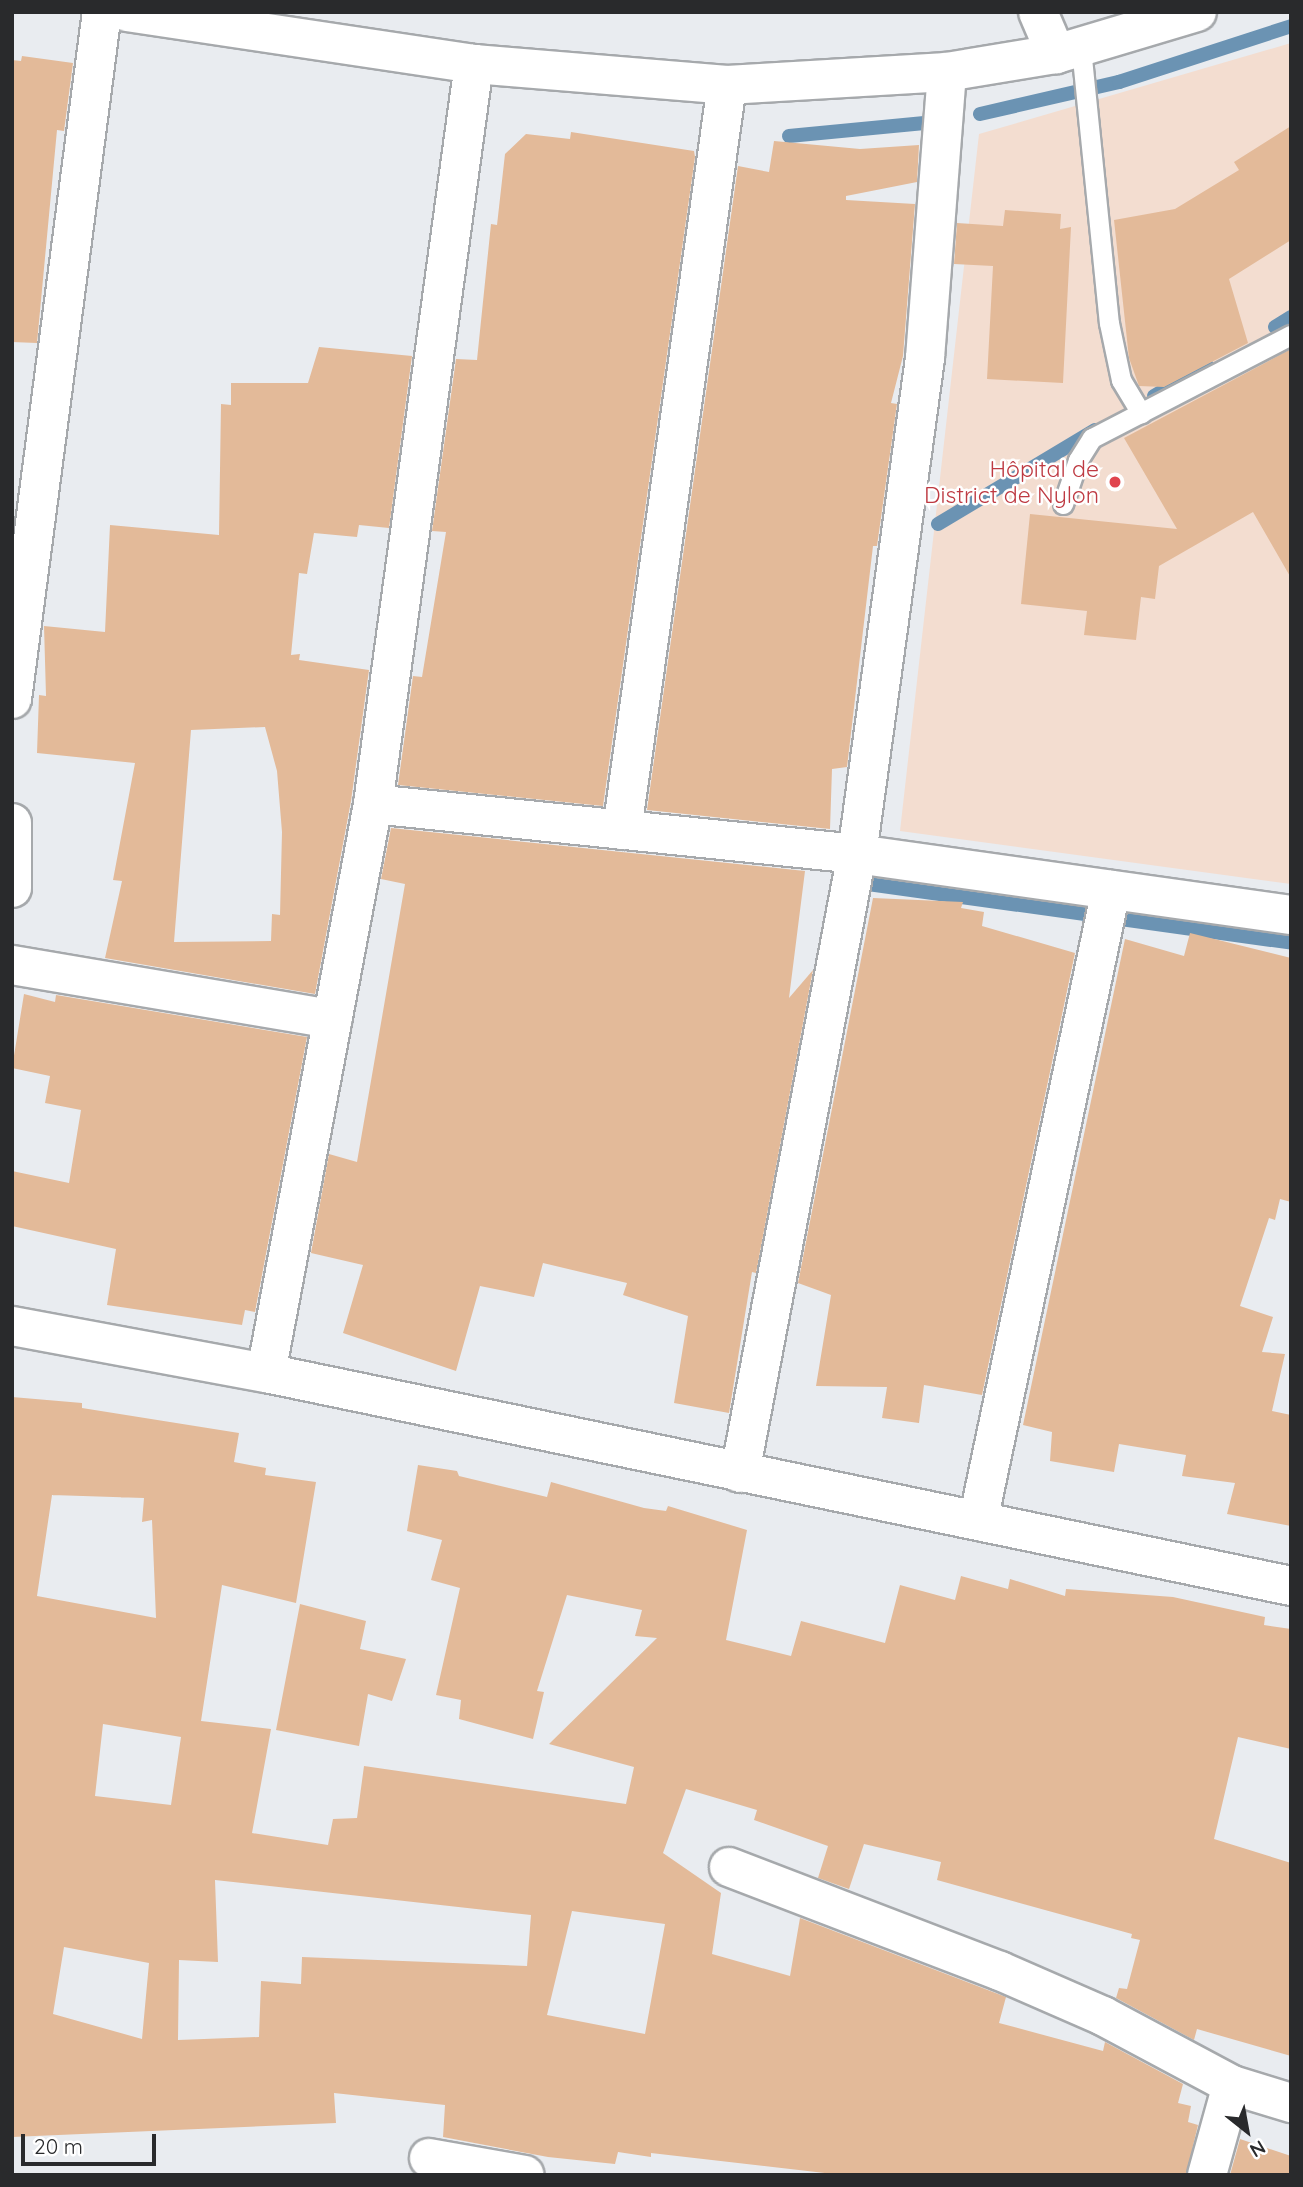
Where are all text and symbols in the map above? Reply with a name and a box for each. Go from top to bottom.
place label: Hôpital de District de Nylon [924,455,1099,509]
marker: Hôpital de District de Nylon [1105,472,1125,492]
north arrow [1212,2096,1282,2166]
scale bar [24,2120,159,2164]
text: 20 m [34,2133,83,2159]
text: N [1246,2135,1270,2163]

